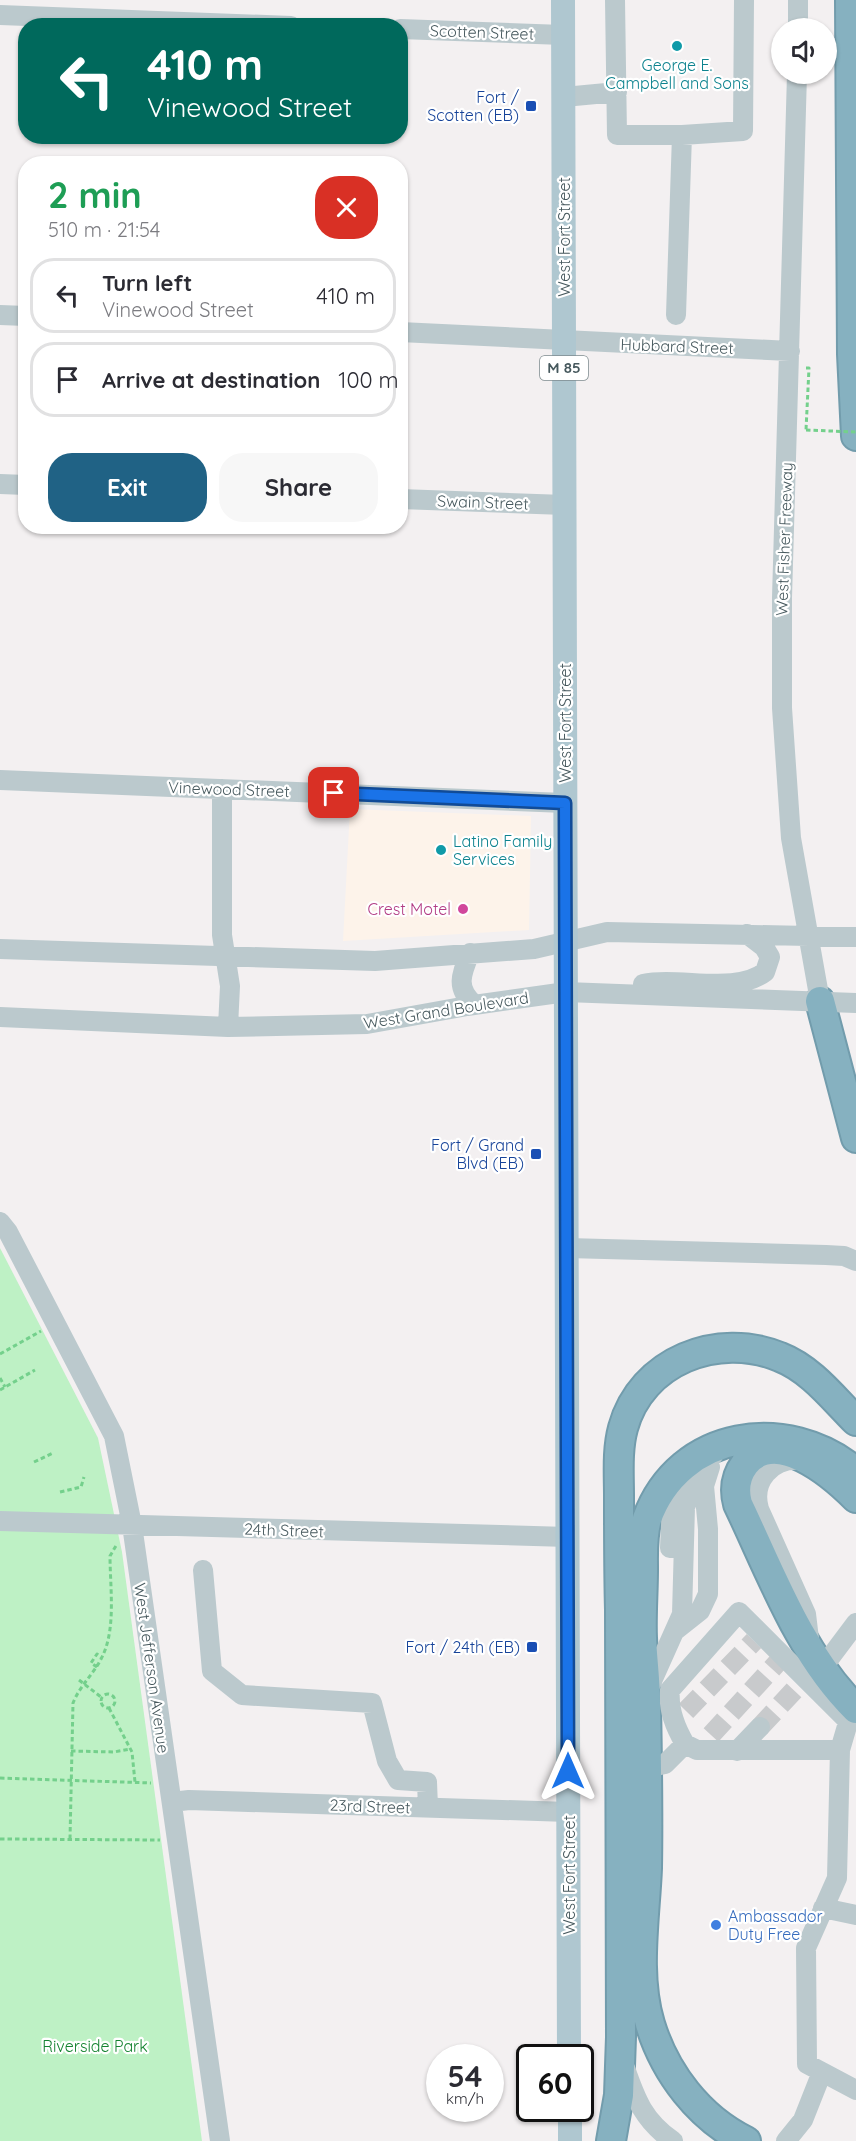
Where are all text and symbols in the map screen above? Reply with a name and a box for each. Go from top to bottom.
map controls [771,18,837,84]
button: sound [771,18,837,84]
street label: Scotten Street [430,20,534,44]
text: 410 m [147,38,263,91]
marker: George E. Campbell and Sons [670,39,684,53]
icon: left [48,42,126,120]
place label: George E. Campbell and Sons [605,55,749,93]
place label: Fort / Scotten (EB) [427,87,520,125]
text: Vinewood Street [147,90,352,124]
marker: Fort / Scotten (EB) [524,99,538,113]
text: 2 min [48,172,142,217]
button: close [315,176,378,239]
street label: West Fort Street [554,177,574,297]
text: 510 m · 21:54 [48,217,160,242]
text: Turn left [102,269,192,297]
icon: left [51,279,84,312]
text: 410 m [316,282,375,310]
text: Vinewood Street [102,297,254,322]
street label: Hubbard Street [620,334,734,358]
road number: M 85 [540,356,588,380]
icon: arrive [51,363,84,396]
text: Arrive at destination [102,366,320,394]
text: 100 m [338,366,399,394]
button: Exit [48,453,207,522]
button: Share [219,453,378,522]
street label: West Fisher Freeway [771,462,797,616]
street label: Swain Street [437,490,529,514]
street label: West Fort Street [555,663,575,783]
pin [308,767,359,818]
icon: arrive [317,776,350,809]
street label: Vinewood Street [168,777,290,801]
place label: Latino Family Services [453,831,552,869]
marker: Latino Family Services [434,843,448,857]
place label: Crest Motel [367,899,451,919]
marker: Crest Motel [456,902,470,916]
street label: West Grand Boulevard [362,987,530,1033]
place label: Fort / Grand Blvd (EB) [431,1135,524,1173]
marker: Fort / Grand Blvd (EB) [529,1147,543,1161]
street label: 24th Street [244,1519,324,1541]
street label: West Jefferson Avenue [130,1581,174,1755]
place label: Fort / 24th (EB) [405,1637,520,1657]
marker: Fort / 24th (EB) [525,1640,539,1654]
position arrow [536,1739,600,1803]
street label: 23rd Street [329,1795,411,1817]
street label: West Fort Street [559,1815,579,1935]
place label: Ambassador Duty Free [728,1906,823,1944]
marker: Ambassador Duty Free [709,1918,723,1932]
park label: Riverside Park [42,2036,148,2056]
speed limit sign: 60 [516,2044,594,2122]
text: 54 [448,2057,482,2095]
text: km/h [446,2089,484,2108]

